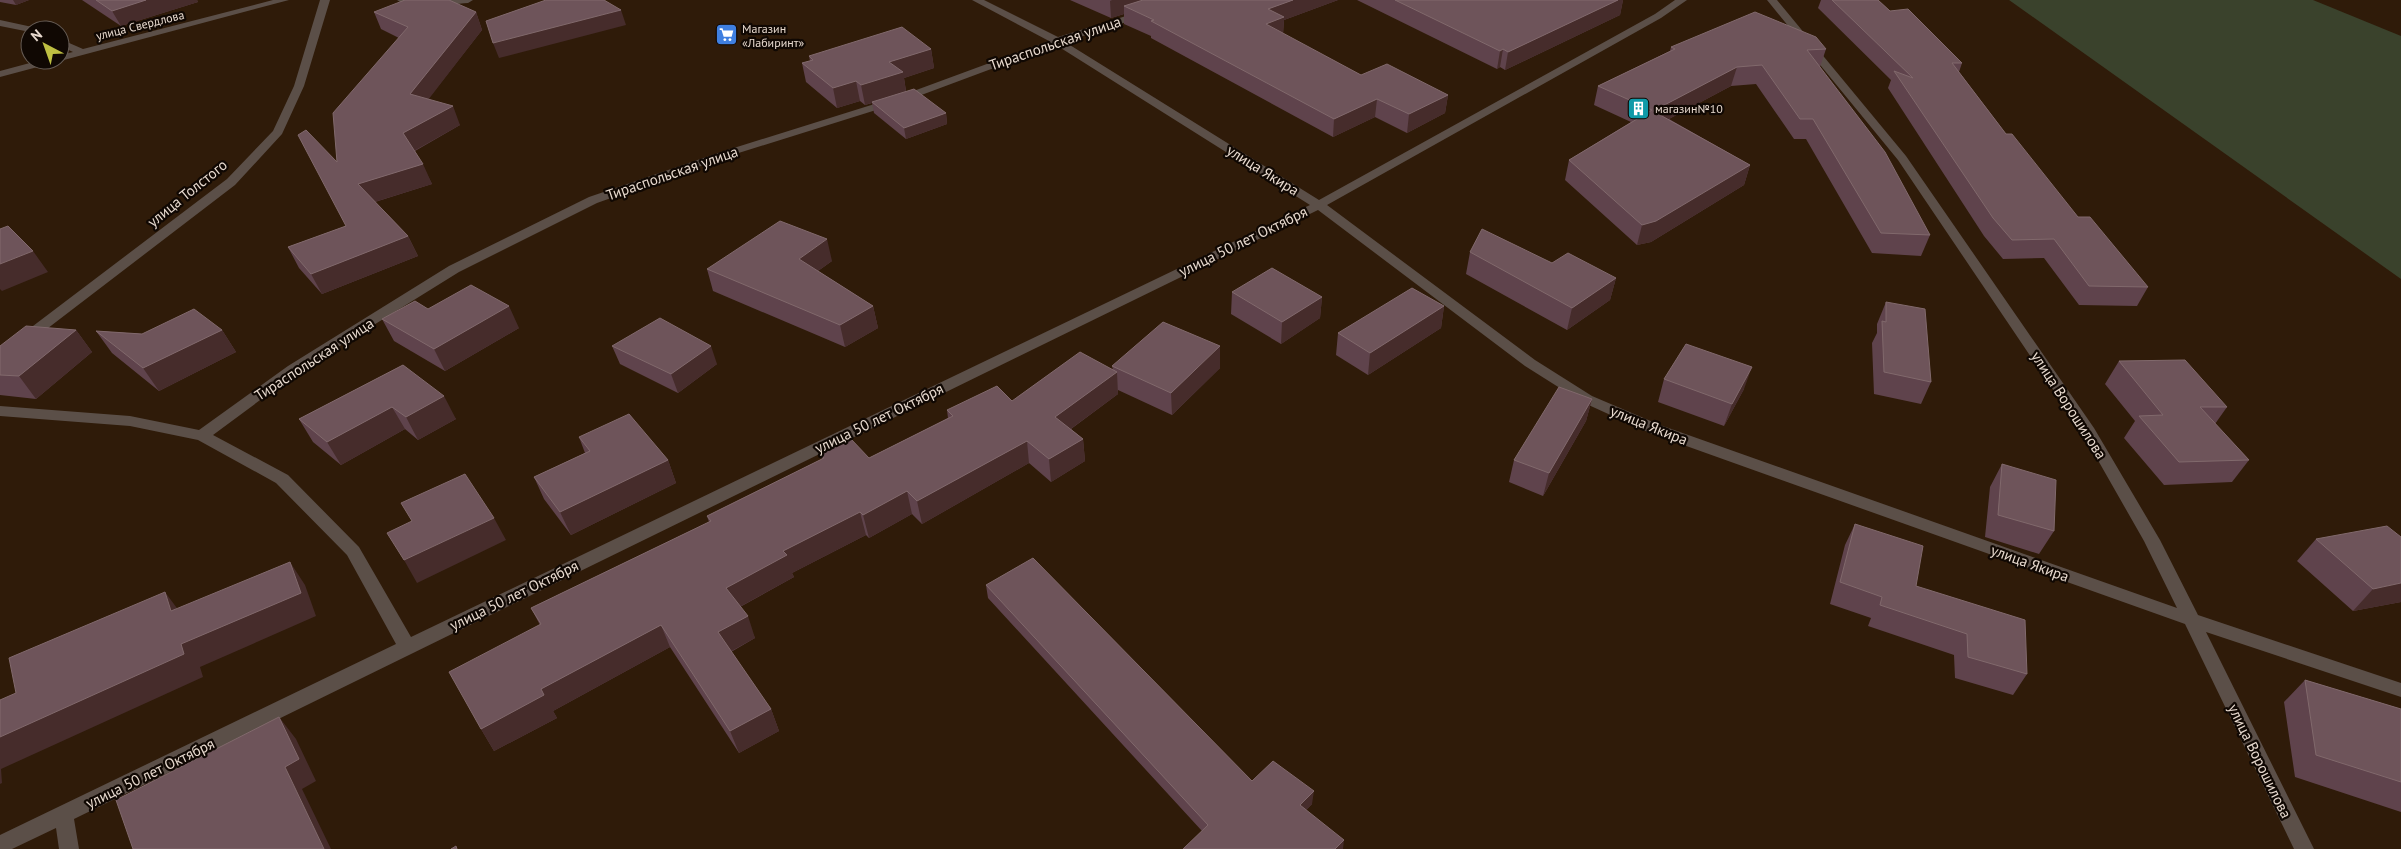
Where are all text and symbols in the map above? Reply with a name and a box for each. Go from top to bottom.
street label: улица Свердлова [94,7,186,43]
street label: Тираспольская улица [987,12,1123,74]
north arrow [20,20,70,70]
place label: Магазин «Лабиринт» [742,21,804,50]
supermarket icon: Магазин «Лабиринт» [714,23,738,47]
text: N [27,25,46,45]
building icon: магазин№10 [1627,96,1651,120]
place label: магазин№10 [1655,101,1723,116]
street label: улица Якира [1223,140,1303,200]
street label: Тираспольская улица [604,142,740,204]
street label: улица Толстого [143,155,231,231]
street label: улица 50 лет Октября [1175,202,1311,280]
street label: Тираспольская улица [251,313,377,405]
street label: улица Ворошилова [2027,347,2111,463]
street label: улица 50 лет Октября [811,379,947,457]
street label: улица Якира [1608,401,1690,449]
street label: улица Якира [1988,540,2072,586]
street label: улица 50 лет Октября [446,556,582,634]
street label: улица Ворошилова [2224,701,2296,821]
street label: улица 50 лет Октября [82,734,218,812]

